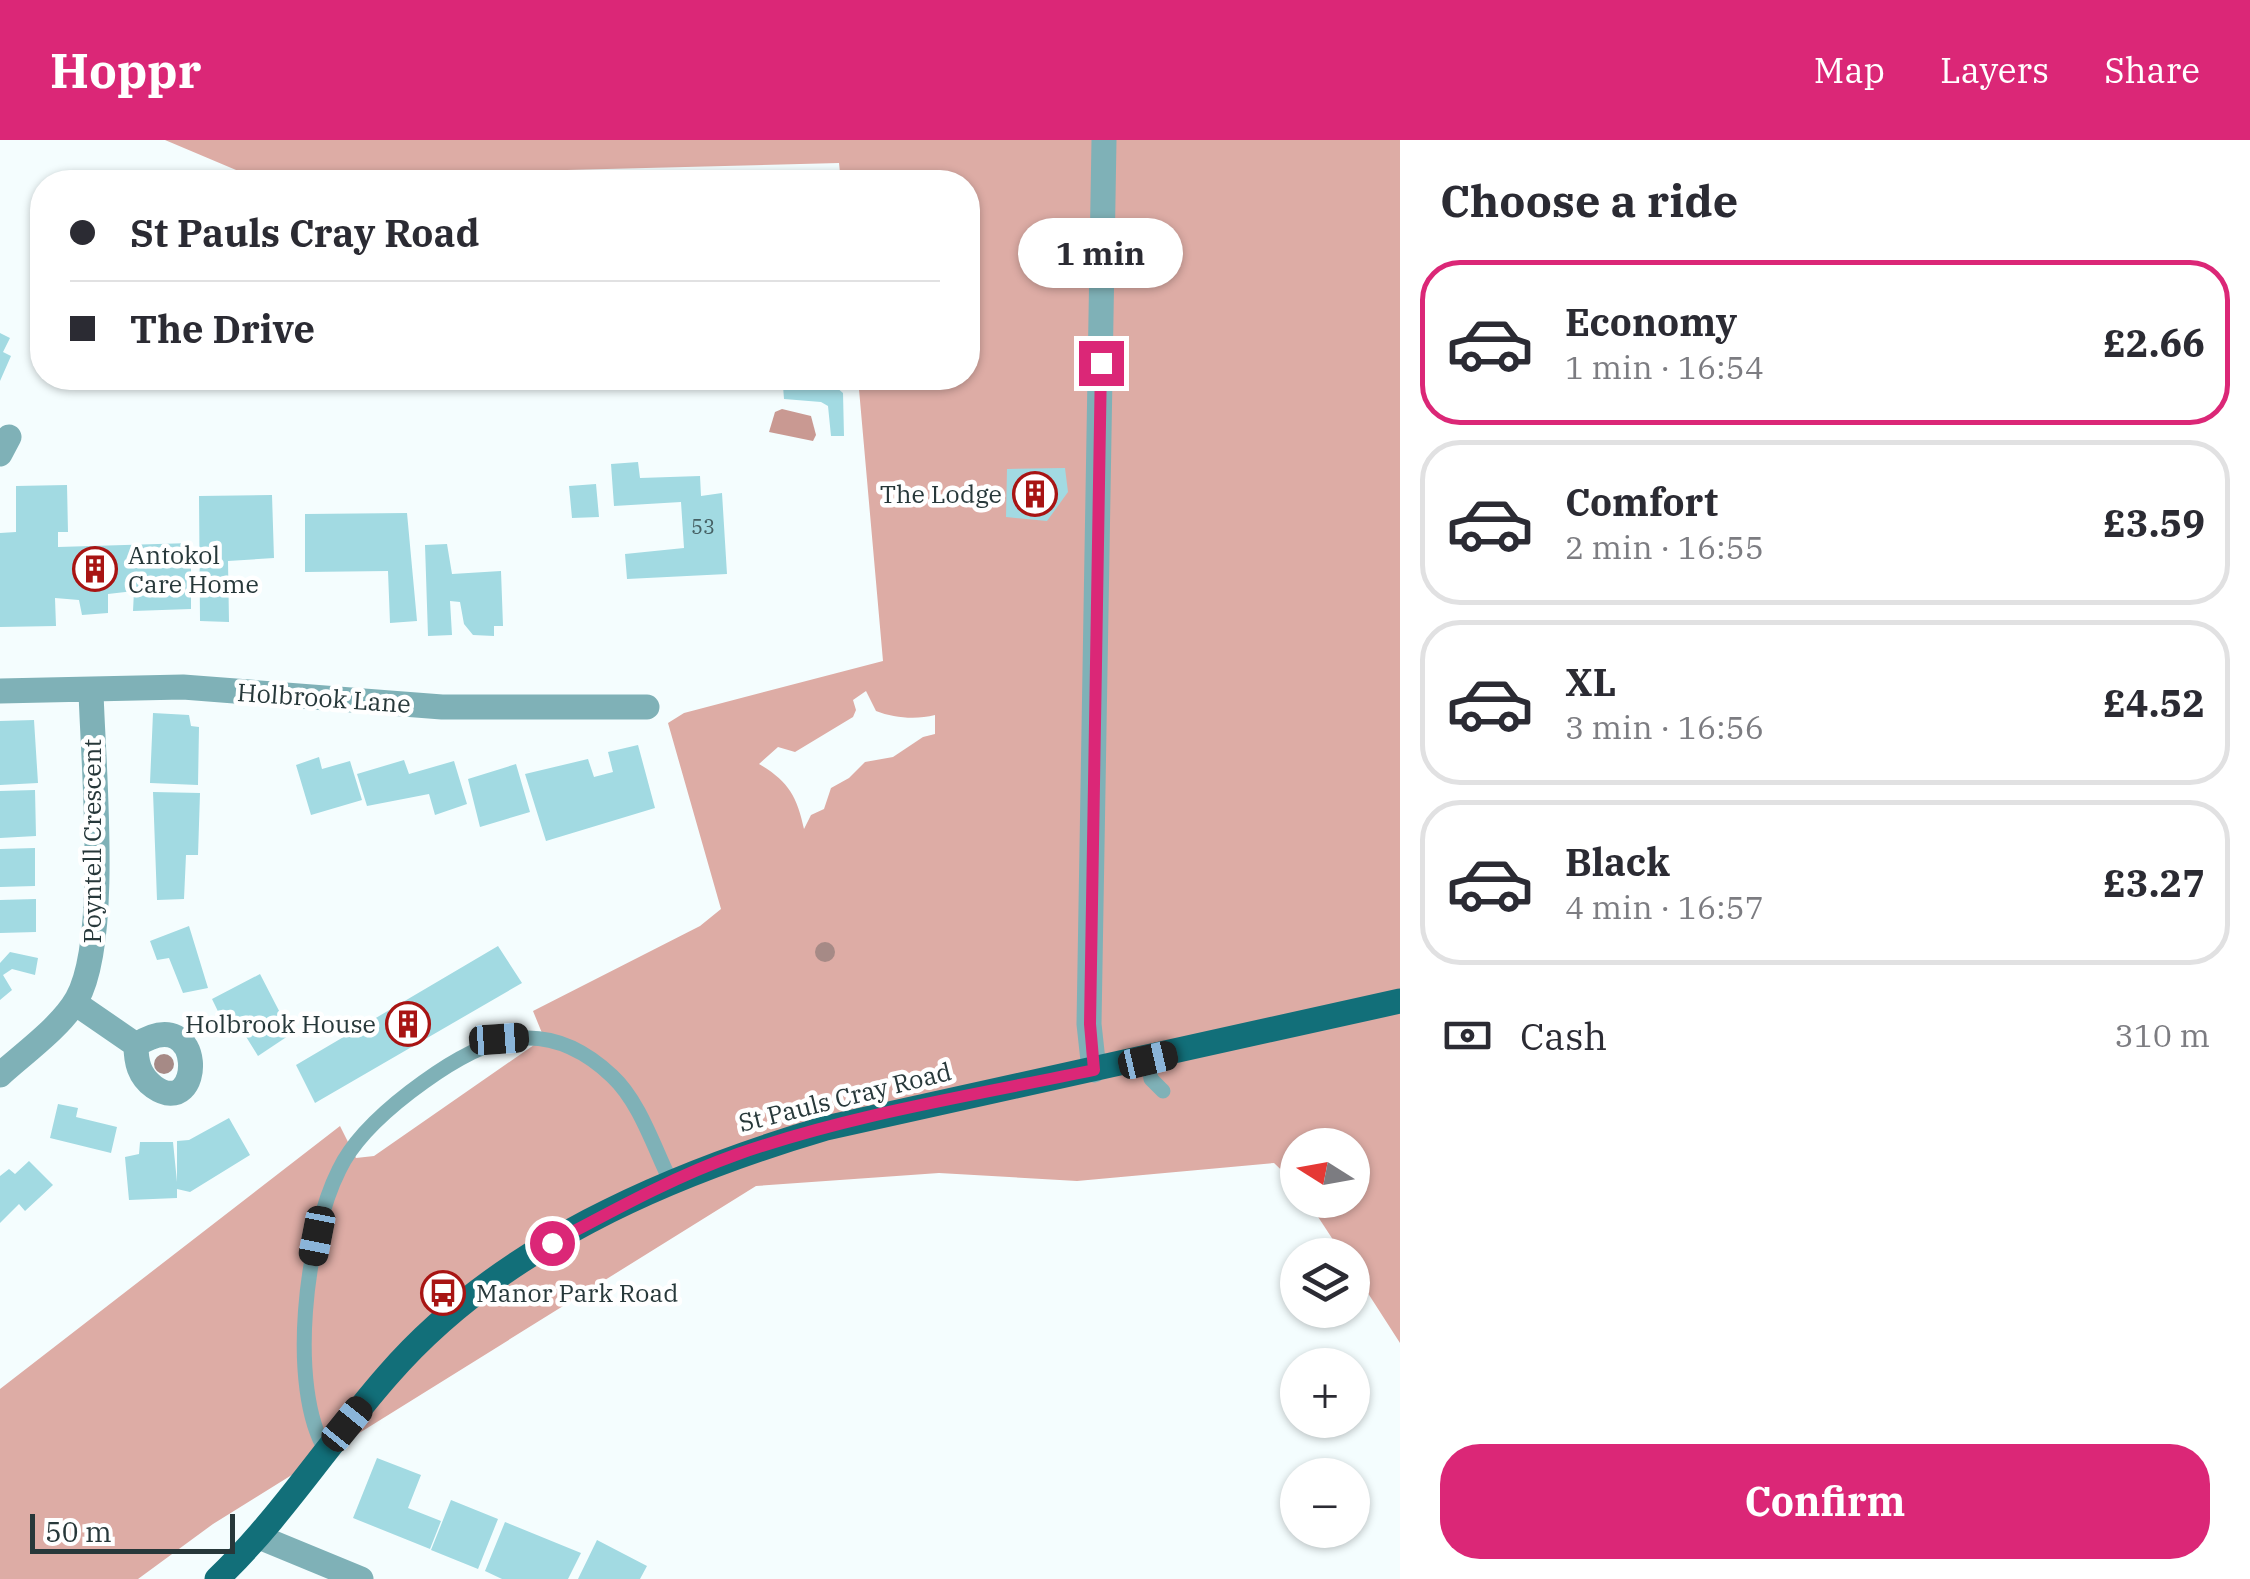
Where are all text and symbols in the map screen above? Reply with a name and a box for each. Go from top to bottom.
text: Hoppr [50,39,201,101]
text: Map [1814,47,1885,93]
text: Layers [1940,47,2049,93]
text: Share [2104,47,2200,93]
text: Choose a ride [1440,171,1738,229]
text: St Pauls Cray Road [130,208,479,257]
callout: 1 min [1018,218,1184,288]
text: 1 min [1056,232,1145,274]
text: Economy [1565,297,1737,346]
icon: car [1445,298,1535,388]
text: The Drive [130,304,315,353]
text: £2.66 [2103,318,2205,367]
route end [1079,341,1124,386]
text: 1 min · 16:54 [1565,346,1764,388]
building icon: The Lodge [1012,471,1058,517]
place label: The Lodge [880,477,1002,510]
text: Comfort [1565,477,1718,526]
icon: car [1445,478,1535,568]
text: £3.59 [2103,498,2205,547]
house number: 53 [691,513,715,540]
text: 2 min · 16:55 [1565,526,1764,568]
place label: Antokol Care Home [128,538,259,600]
building icon: Antokol Care Home [72,546,118,592]
text: XL [1565,657,1616,706]
icon: car [1445,658,1535,748]
street label: Holbrook Lane [236,675,412,720]
text: £4.52 [2103,678,2205,727]
text: 3 min · 16:56 [1565,706,1764,748]
street label: Poyntell Crescent [75,738,108,943]
text: Black [1565,837,1670,886]
icon: car [1445,838,1535,928]
text: £3.27 [2103,858,2205,907]
text: 4 min · 16:57 [1565,886,1764,928]
building icon: Holbrook House [385,1001,431,1047]
place label: Holbrook House [185,1007,376,1040]
icon: cash [1440,1008,1495,1063]
text: Cash [1520,1011,1607,1060]
text: 310 m [2114,1014,2210,1056]
car [468,1022,530,1056]
car [1115,1039,1181,1081]
street label: St Pauls Cray Road [735,1054,955,1139]
north arrow [1280,1128,1370,1218]
map controls [1280,1128,1370,1548]
car [297,1204,337,1268]
route start [530,1221,575,1266]
button: layers [1280,1238,1370,1328]
bus stop icon: Manor Park Road [420,1270,466,1316]
place label: Manor Park Road [476,1276,678,1309]
button: + [1280,1348,1370,1438]
car [316,1391,378,1457]
button: Confirm [1440,1444,2210,1559]
button: − [1280,1458,1370,1548]
scale bar [30,1509,235,1554]
text: 50 m [45,1513,112,1550]

